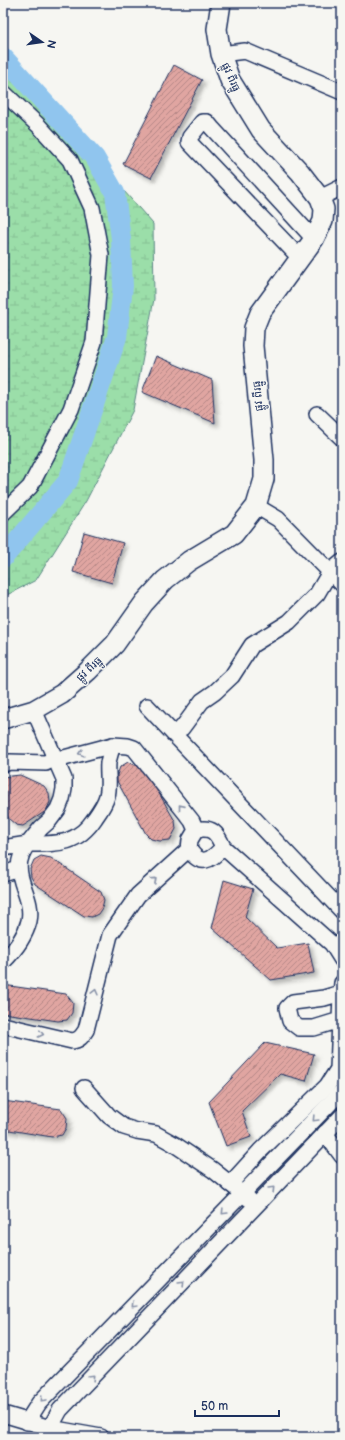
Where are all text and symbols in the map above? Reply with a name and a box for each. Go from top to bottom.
north arrow [22,22,62,62]
text: N [44,39,59,50]
street label: ផ្លូវ ពីរធ្នូ [216,60,244,95]
street label: ផ្លូវ ពីរធ្នូ [249,380,269,412]
street label: ផ្លូវ ពីរធ្នូ [73,653,107,687]
one-way arrow [78,748,85,757]
one-way arrow [179,805,186,812]
one-way arrow [149,877,157,885]
one-way arrow [91,989,99,995]
one-way arrow [38,1029,44,1037]
one-way arrow [312,1114,320,1122]
one-way arrow [267,1186,275,1194]
one-way arrow [221,1207,229,1215]
one-way arrow [177,1280,185,1288]
one-way arrow [131,1300,138,1308]
one-way arrow [87,1374,95,1382]
scale bar [195,1392,279,1418]
one-way arrow [41,1394,48,1401]
text: 50 m [201,1399,228,1414]

